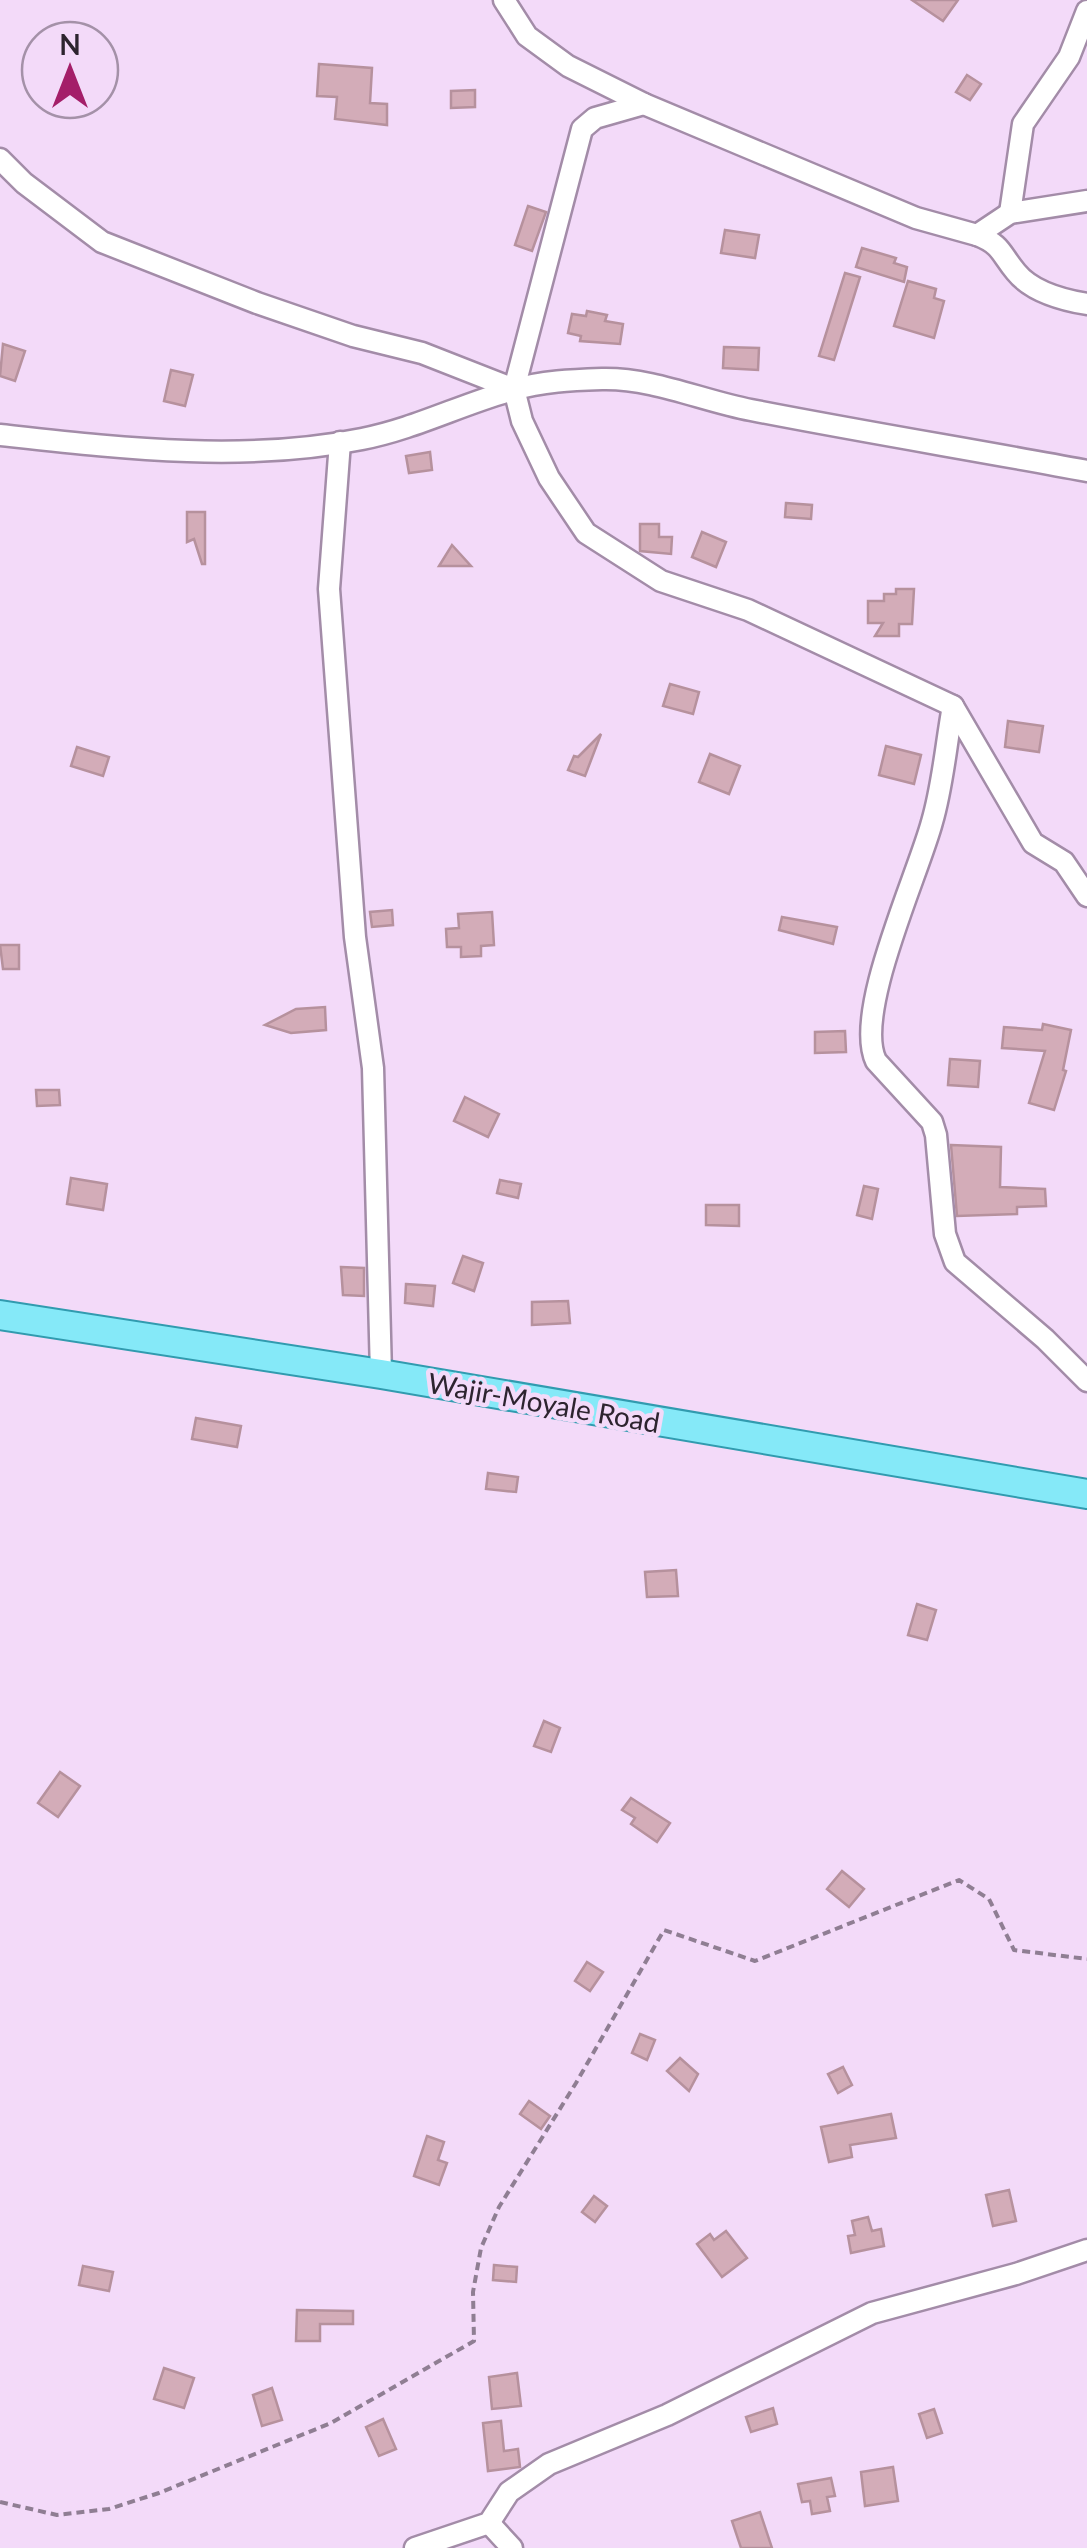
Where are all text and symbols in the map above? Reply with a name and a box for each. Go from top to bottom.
north arrow [20,20,120,120]
text: N [59,27,81,61]
street label: Wajir-Moyale Road [426,1365,662,1439]

